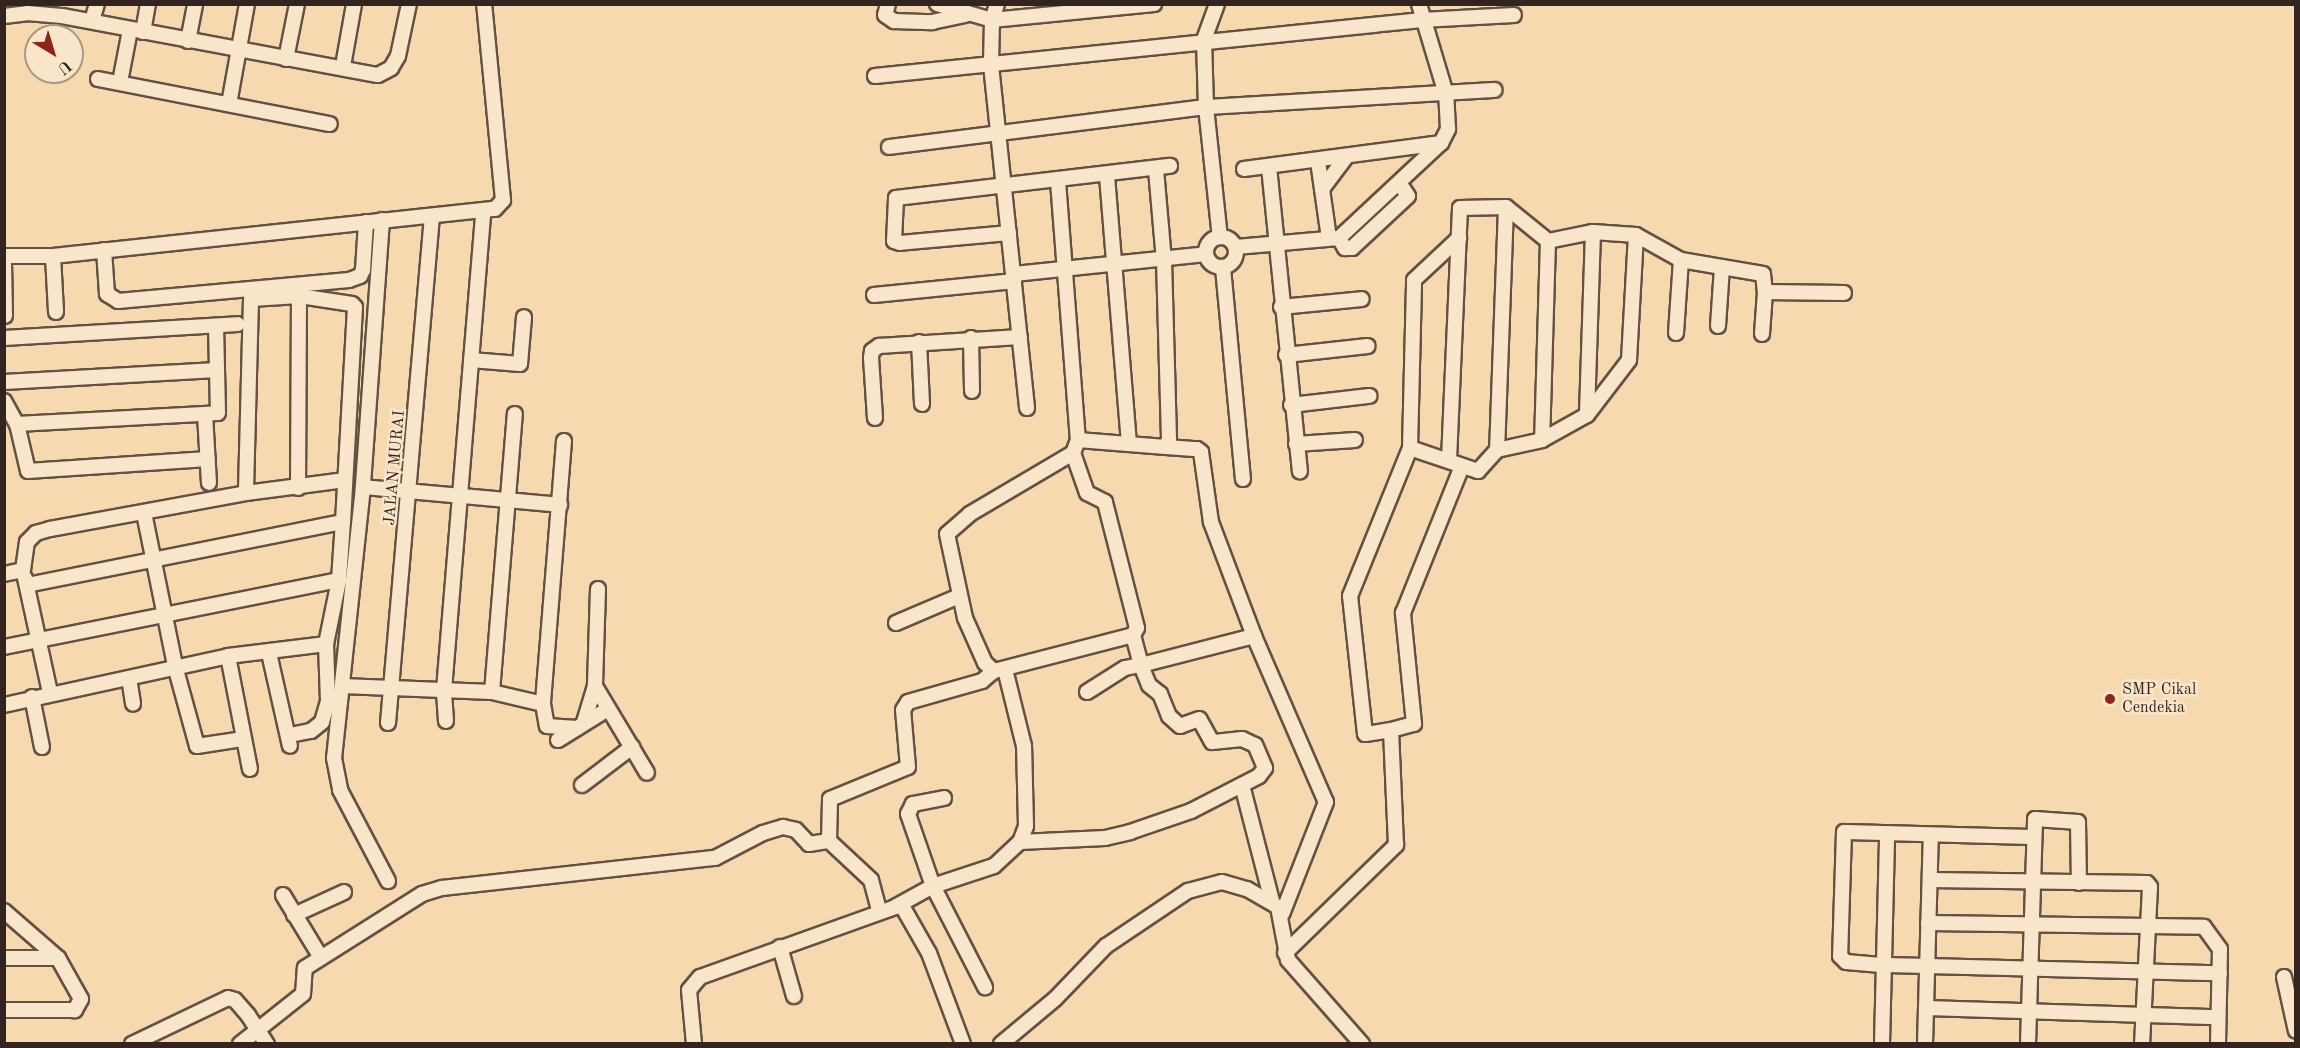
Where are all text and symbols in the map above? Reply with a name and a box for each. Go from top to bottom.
north arrow [24,24,84,84]
text: U [54,56,74,77]
street label: JALAN MURAI [380,410,410,526]
place label: SMP Cikal Cendekia [2122,680,2196,718]
marker: SMP Cikal Cendekia [2103,692,2117,706]

